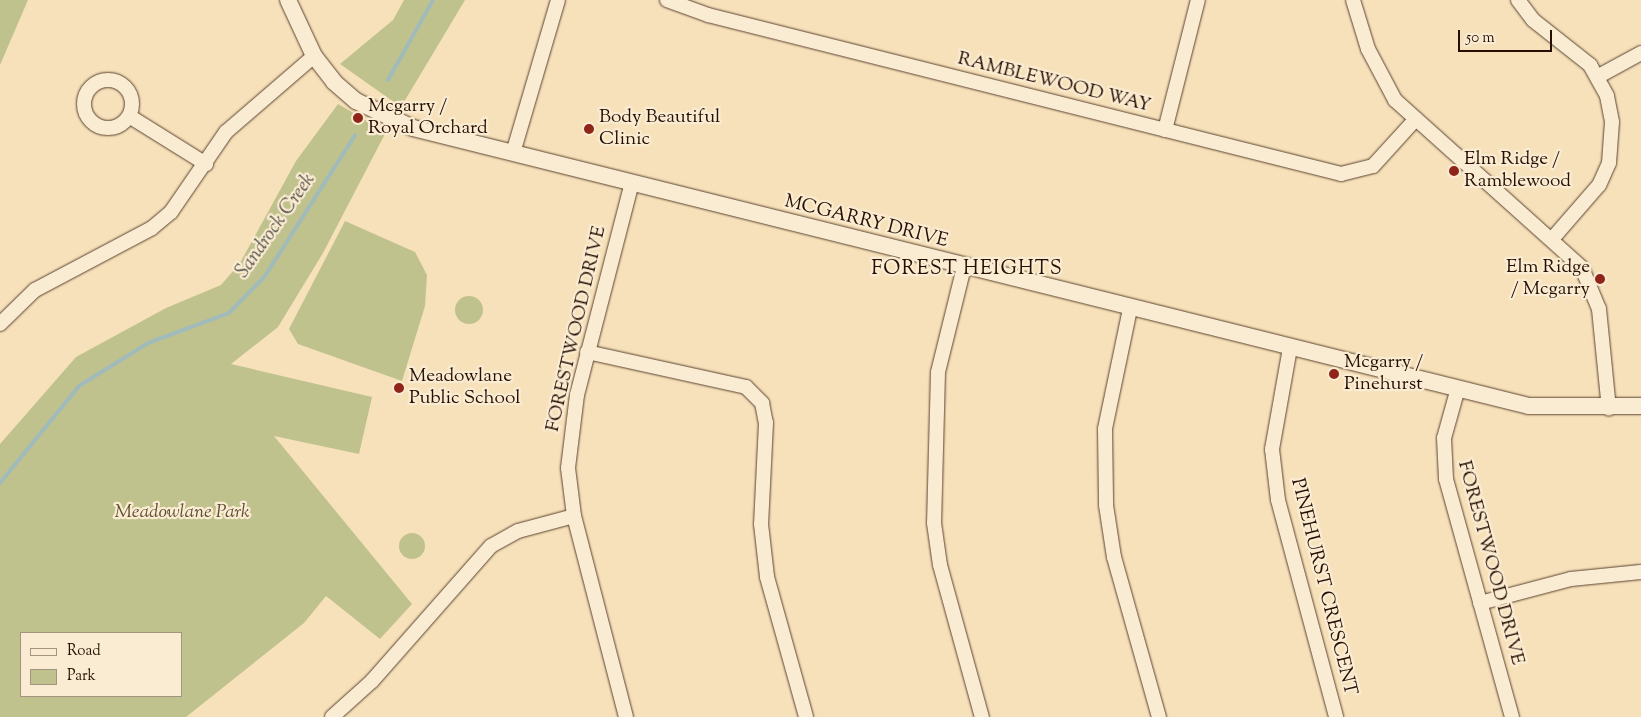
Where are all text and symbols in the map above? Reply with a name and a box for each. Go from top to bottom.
scale bar [1461,20,1555,52]
text: 50 m [1466,28,1495,49]
street label: RAMBLEWOOD WAY [955,48,1153,118]
place label: Mcgarry / Royal Orchard [368,96,488,140]
place label: Body Beautiful Clinic [599,107,720,151]
marker: Mcgarry / Royal Orchard [352,112,364,124]
marker: Body Beautiful Clinic [583,123,595,135]
place label: Elm Ridge / Ramblewood [1464,149,1571,193]
marker: Elm Ridge / Ramblewood [1448,165,1460,177]
water label: Sandrock Creek [231,169,321,283]
street label: MCGARRY DRIVE [782,191,950,253]
street label: FORESTWOOD DRIVE [542,224,612,434]
district label: FOREST HEIGHTS [870,257,1064,281]
place label: Elm Ridge / Mcgarry [1506,257,1590,301]
marker: Elm Ridge / Mcgarry [1594,273,1606,285]
place label: Mcgarry / Pinehurst [1344,352,1423,396]
place label: Meadowlane Public School [409,366,521,410]
marker: Mcgarry / Pinehurst [1328,368,1340,380]
marker: Meadowlane Public School [393,382,405,394]
street label: FORESTWOOD DRIVE [1452,458,1528,668]
street label: PINEHURST CRESCENT [1285,476,1361,698]
park label: Meadowlane Park [114,502,250,524]
legend [20,632,182,697]
text: Road [67,641,101,662]
text: Park [67,666,96,687]

